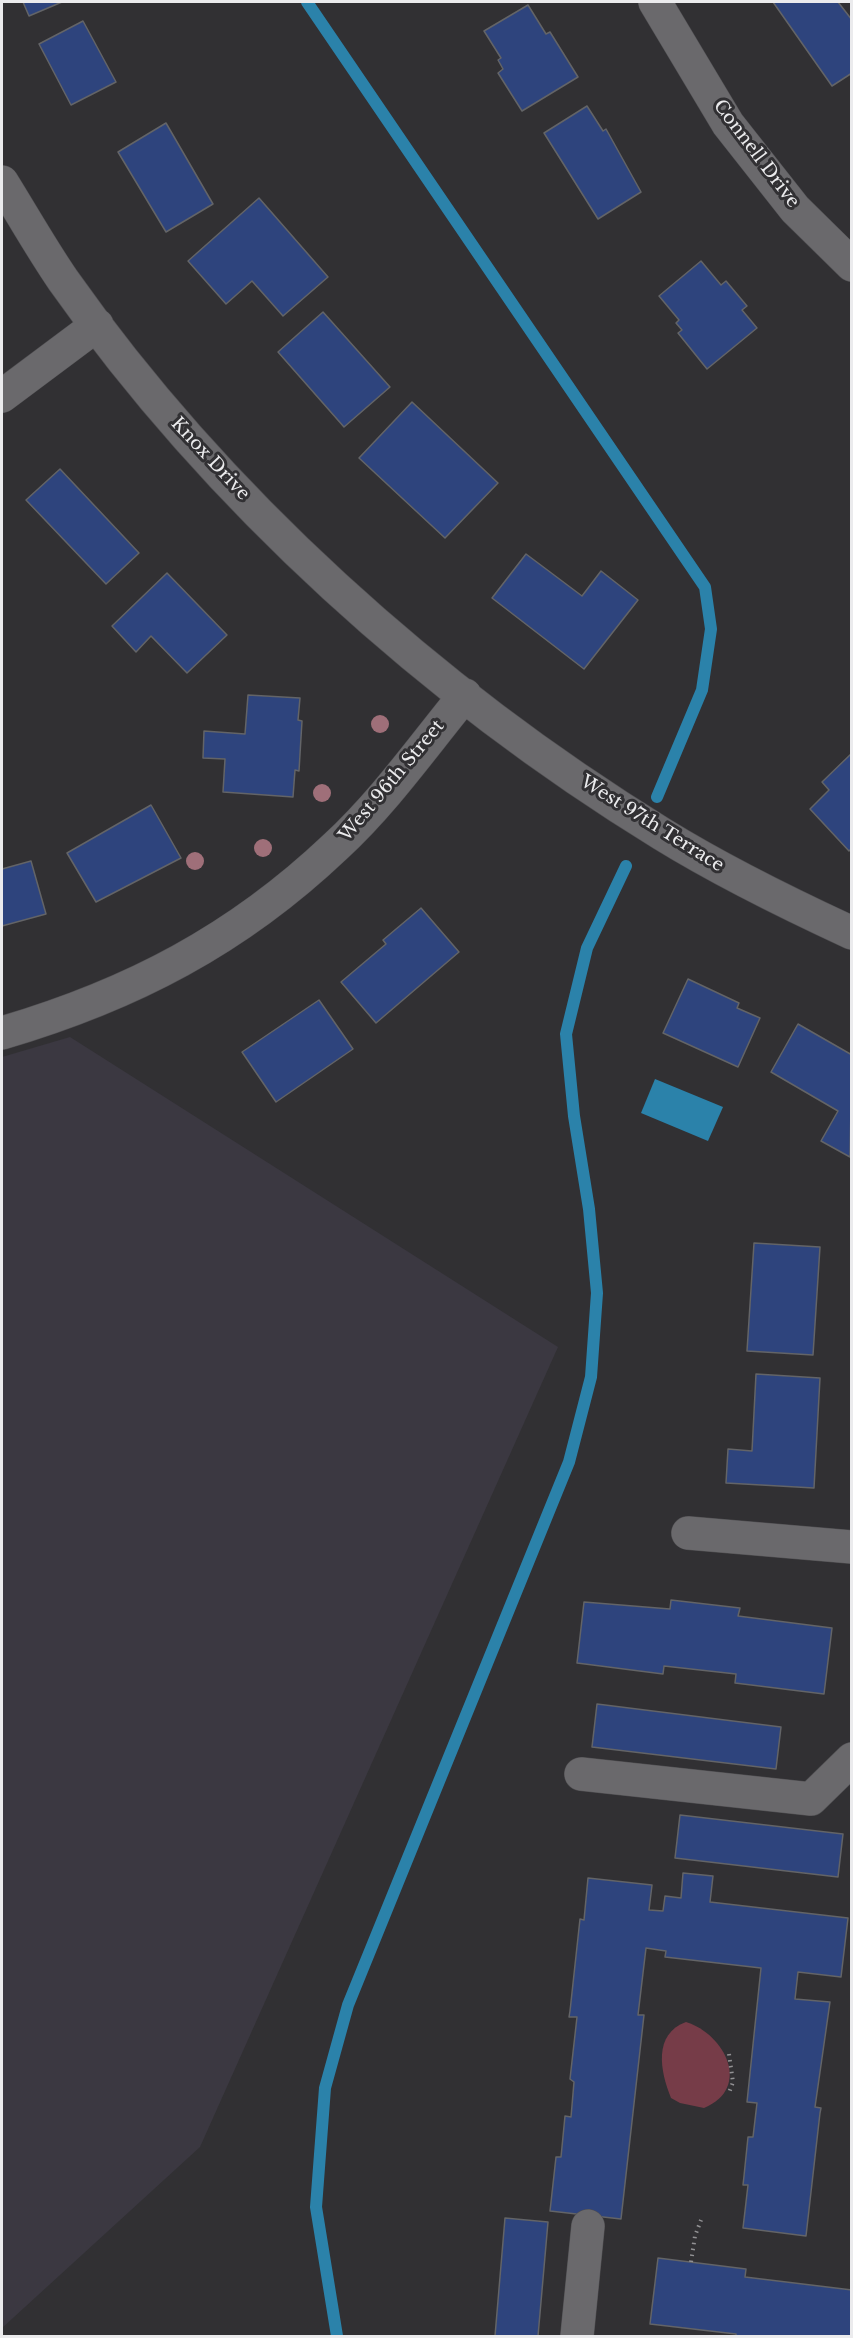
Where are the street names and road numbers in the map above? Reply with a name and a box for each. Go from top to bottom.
street label: Connell Drive [708,96,804,212]
street label: Knox Drive [166,413,254,505]
street label: West 96th Street [335,716,449,846]
street label: West 97th Terrace [576,771,728,877]

